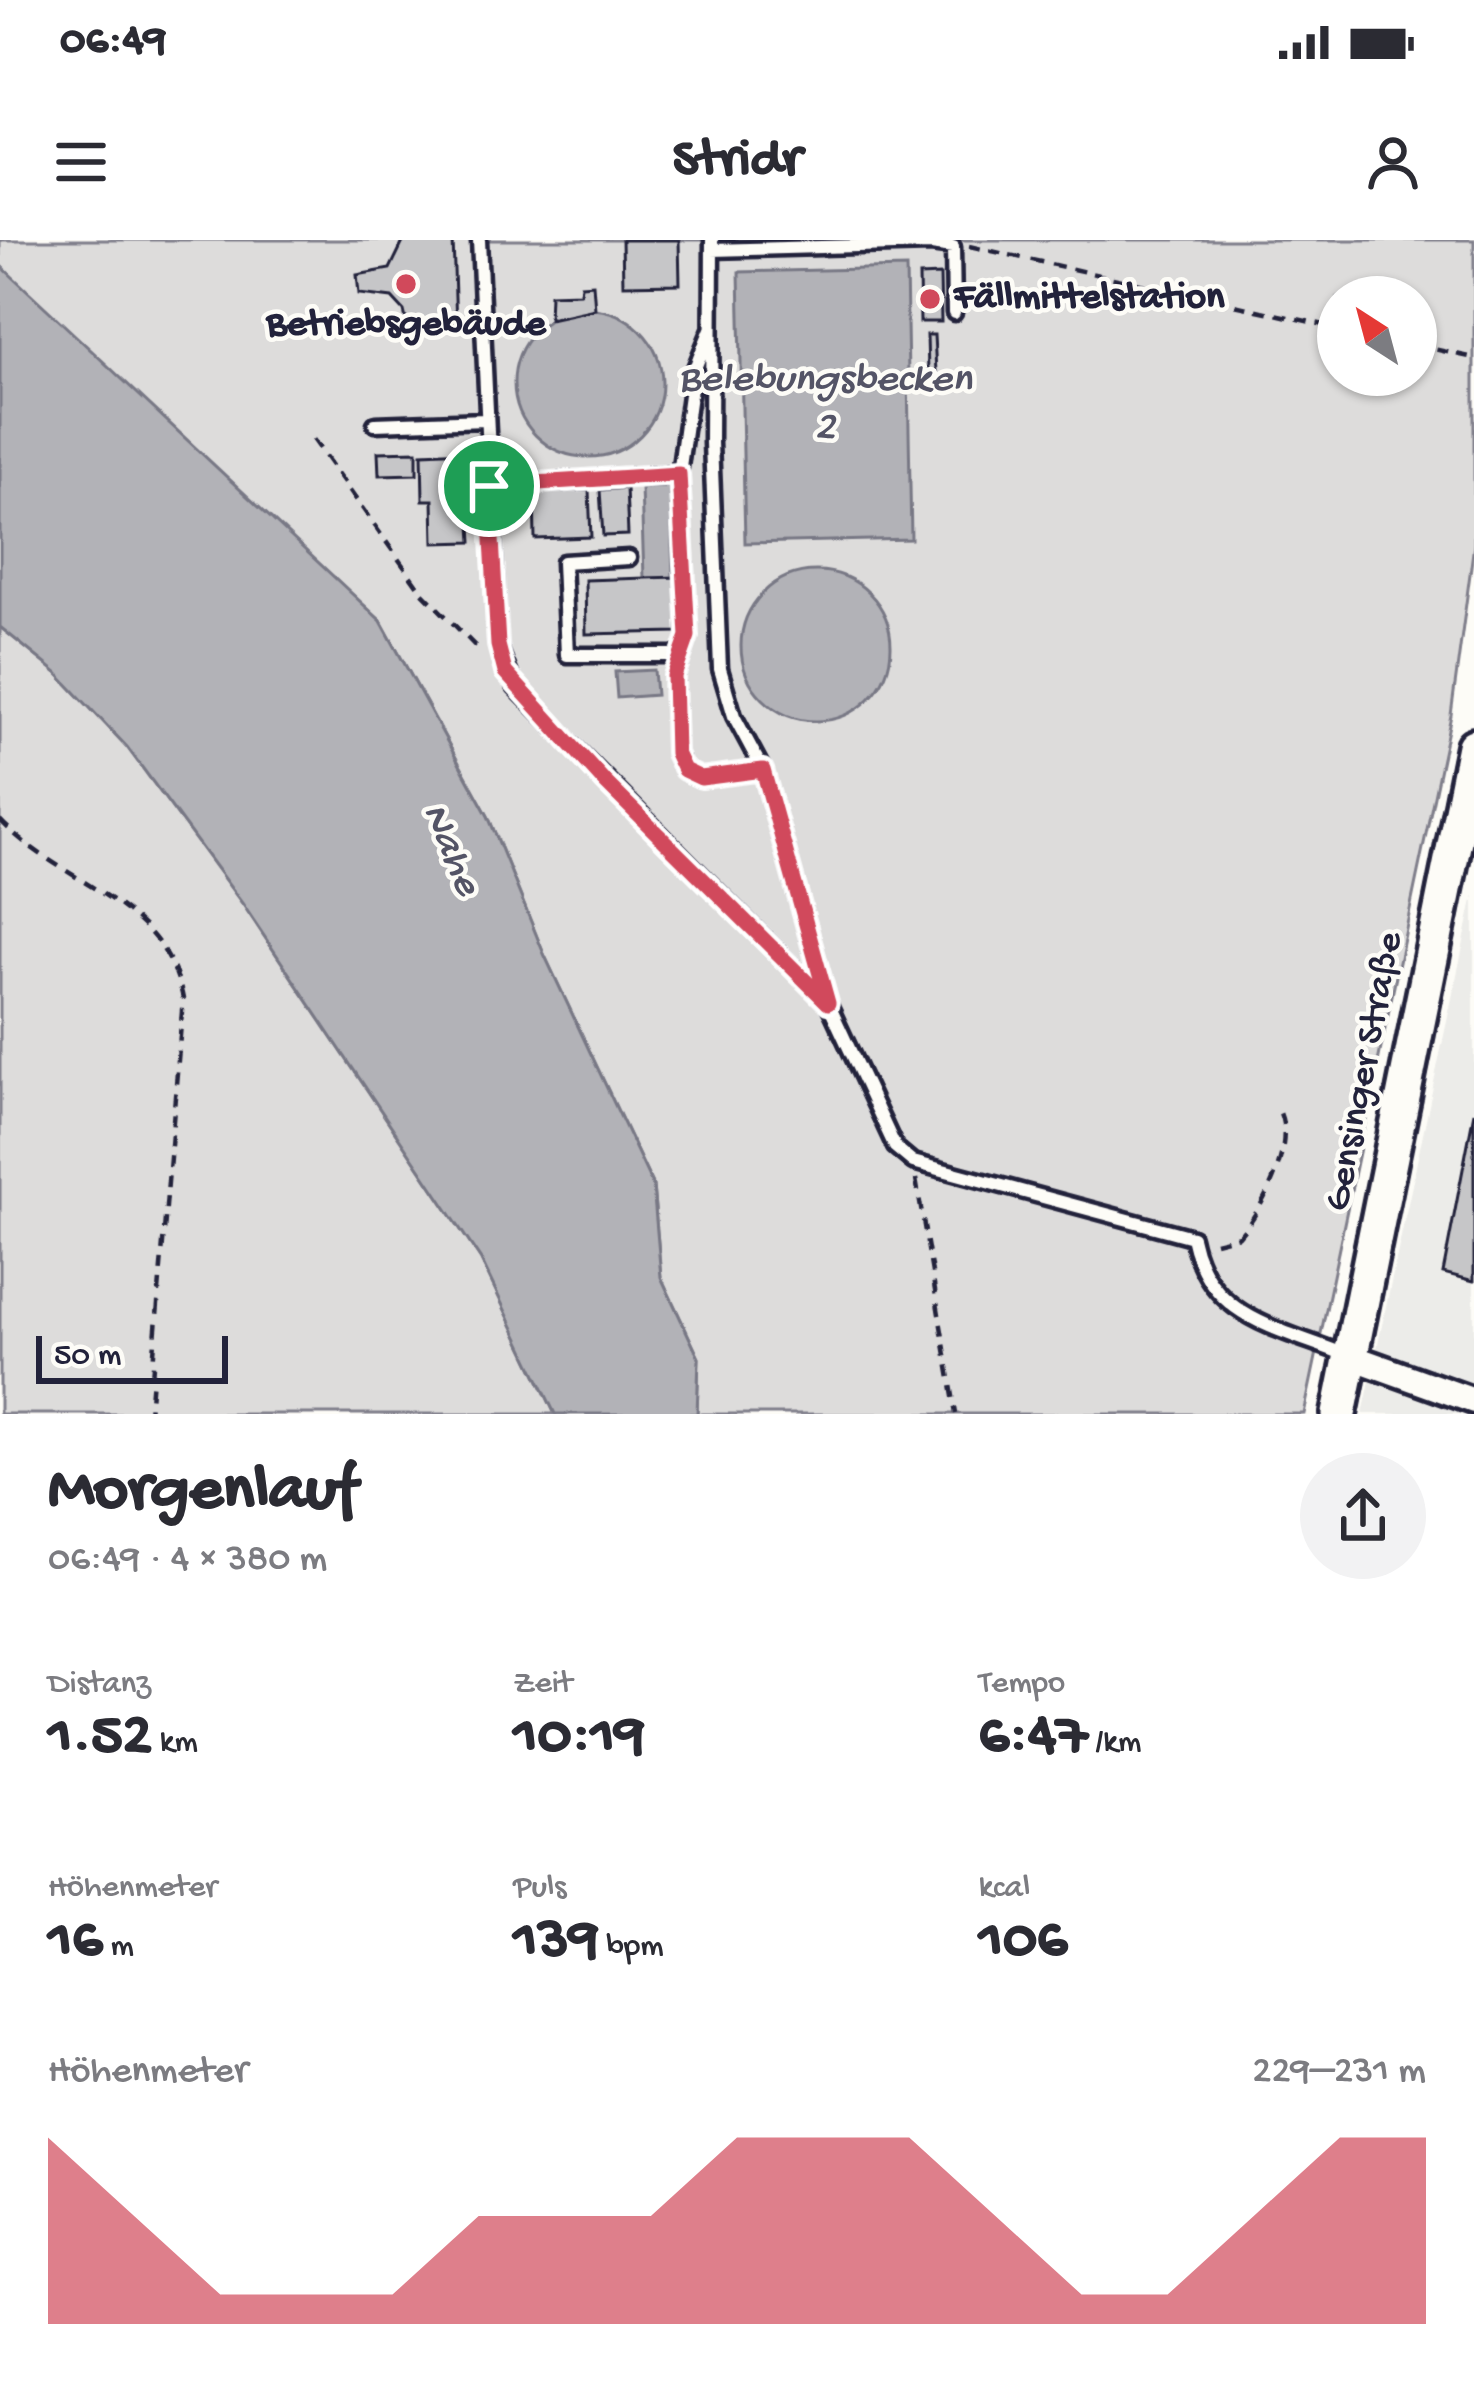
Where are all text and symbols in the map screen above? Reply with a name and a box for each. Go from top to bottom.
text: 06:49 [60,16,166,69]
icon: menu [48,129,114,195]
icon: person [1360,129,1426,195]
text: Stridr [673,130,801,194]
marker: Betriebsgebäude [393,271,419,297]
place label: Fällmittelstation [953,276,1225,322]
north arrow [1317,276,1437,396]
map controls [1317,276,1437,396]
marker: Fällmittelstation [917,286,943,312]
place label: Betriebsgebäude [264,303,547,349]
water label: Belebungsbecken 2 [678,357,973,454]
pin [438,435,540,537]
icon: arrive [456,453,522,519]
water label: Nahe [408,797,491,904]
street label: Gensinger Straße [1316,928,1416,1215]
scale bar [36,1330,228,1383]
text: 50 m [54,1338,121,1376]
button: share [1300,1453,1426,1579]
text: Morgenlauf [48,1454,357,1532]
text: 06:49 · 4 × 380 m [48,1538,327,1584]
text: Distanz [48,1666,151,1704]
text: Zeit [513,1666,572,1704]
text: Tempo [979,1666,1065,1704]
text: 1.52 [48,1704,152,1774]
text: 10:19 [513,1704,645,1774]
text: 6:47 [979,1704,1088,1774]
text: km [152,1725,198,1763]
text: /km [1088,1725,1141,1763]
text: Höhenmeter [48,1870,217,1908]
text: Puls [513,1870,566,1908]
text: kcal [979,1870,1030,1908]
text: 16 [48,1908,103,1978]
text: 139 [513,1908,599,1978]
text: 106 [979,1908,1067,1978]
text: m [103,1929,134,1967]
text: bpm [599,1929,664,1967]
text: Höhenmeter [48,2050,248,2096]
text: 229–231 m [1252,2050,1426,2096]

